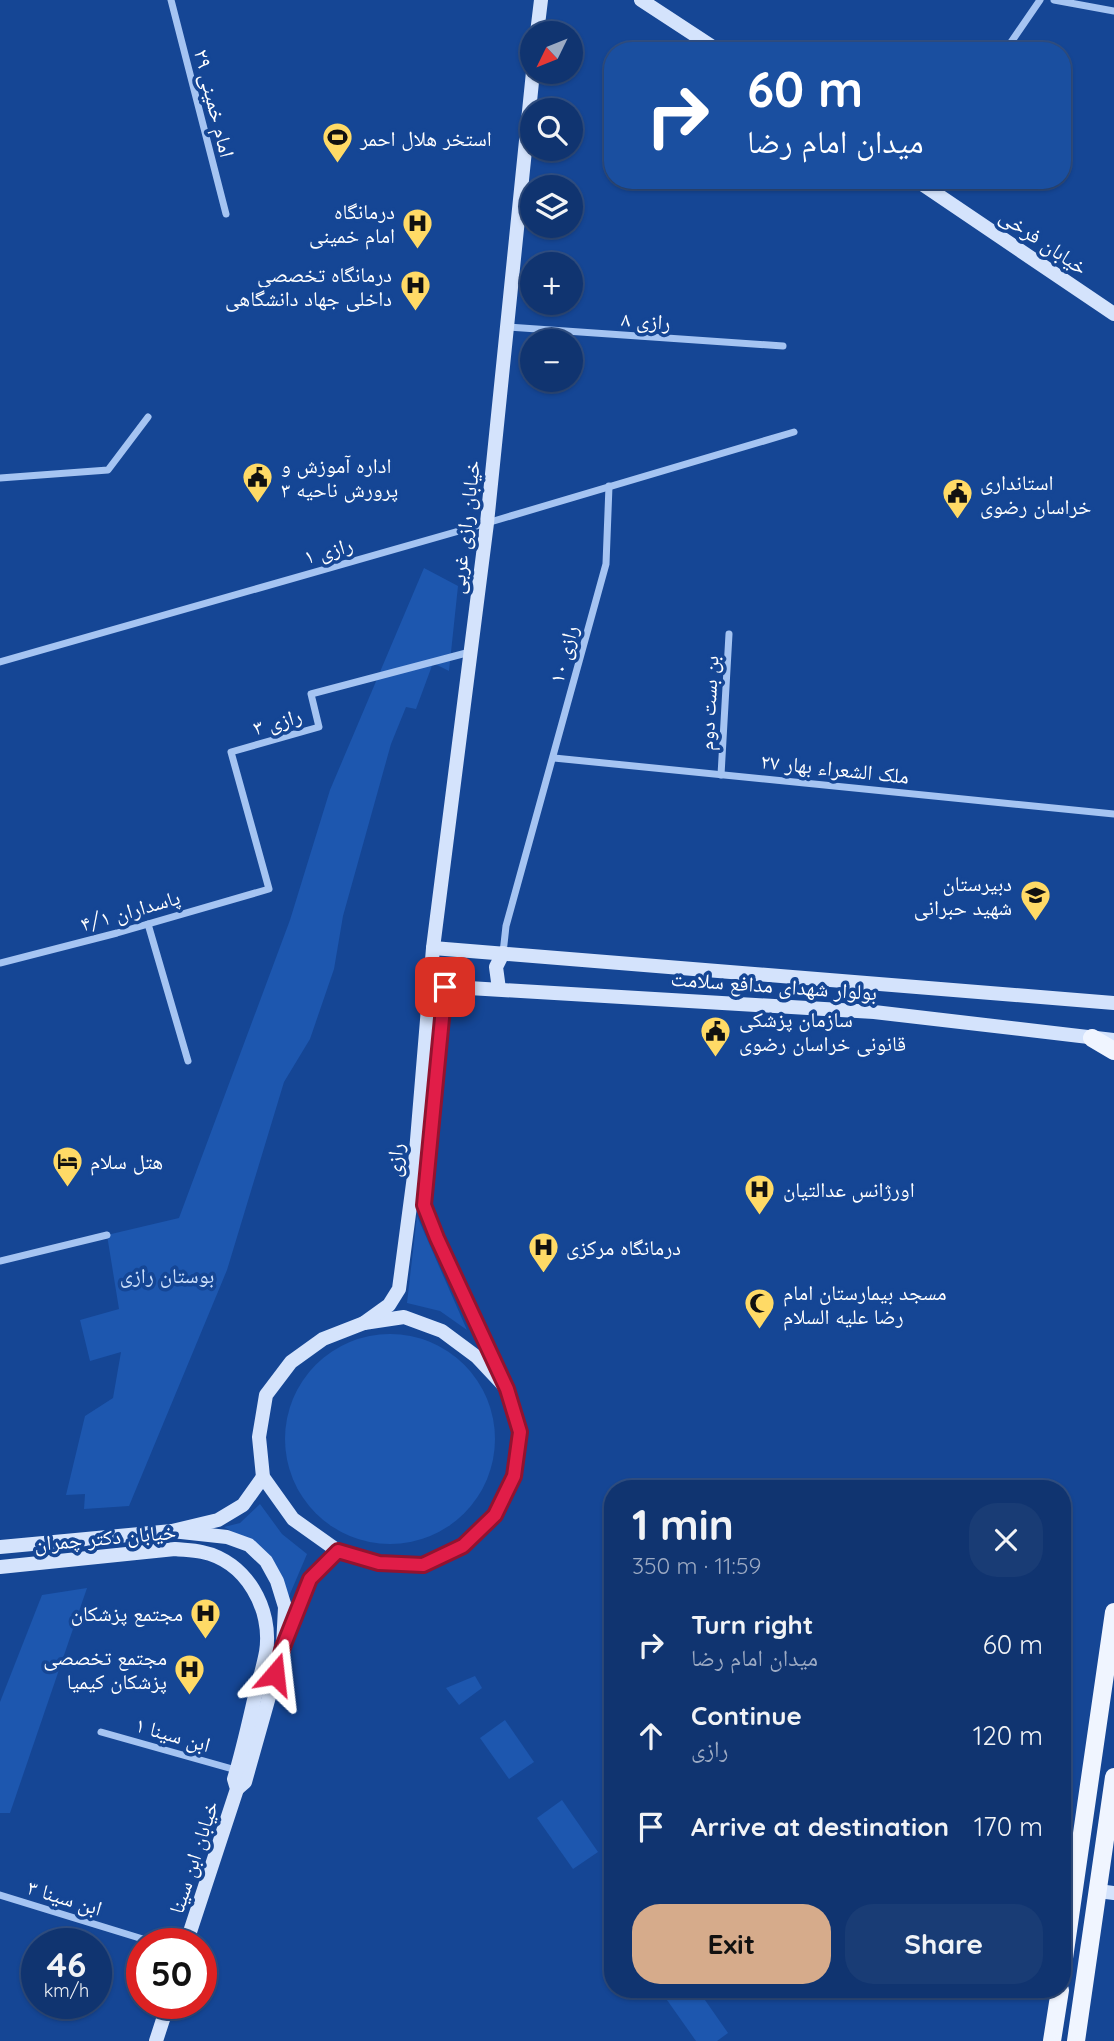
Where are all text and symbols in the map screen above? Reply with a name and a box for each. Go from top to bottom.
north arrow [520,21,583,84]
map controls [520,21,583,392]
street label: امام خمینی ۲۹ [187,46,241,160]
text: 60 m [747,58,863,119]
icon: right [632,70,723,161]
button: search [520,98,583,161]
sports icon: استخر هلال احمر [320,121,354,165]
text: میدان امام رضا [747,121,924,161]
place label: استخر هلال احمر [359,125,492,151]
button: layers [520,175,583,238]
place label: درمانگاه امام خمینی [309,198,395,250]
street label: خیابان فرخی [995,202,1093,281]
hospital icon: درمانگاه امام خمینی [401,206,435,250]
button: + [520,252,583,315]
place label: درمانگاه تخصصی داخلی جهاد دانشگاهی [225,261,392,312]
hospital icon: درمانگاه تخصصی داخلی جهاد دانشگاهی [398,269,432,313]
street label: رازی ۸ [620,305,672,335]
button: − [520,329,583,392]
place label: اداره آموزش و پرورش ناحیه ۳ [281,452,398,503]
street label: خیابان رازی غربی [443,459,486,595]
public building icon: اداره آموزش و پرورش ناحیه ۳ [241,460,275,504]
place label: استانداری خراسان رضوی [980,469,1091,519]
public building icon: استانداری خراسان رضوی [940,477,974,521]
street label: رازی ۱ [301,531,355,569]
street label: رازی ۱۰ [543,622,583,686]
street label: بن بست دوم [693,655,725,751]
street label: رازی ۳ [250,702,304,740]
street label: ملک الشعراء بهار ۲۷ [760,747,910,789]
place label: دبیرستان شهید حبرانی [914,870,1012,921]
school or university icon: دبیرستان شهید حبرانی [1018,878,1052,922]
street label: پاسداران ۴/۱ [77,883,183,937]
pin [415,957,475,1017]
street label: بولوار شهدای مدافع سلامت [670,965,878,1006]
icon: arrive [426,968,464,1006]
place label: سازمان پزشکی قانونی خراسان رضوی [739,1006,906,1057]
public building icon: سازمان پزشکی قانونی خراسان رضوی [699,1014,733,1058]
street label: رازی [379,1142,409,1178]
hotel icon: هتل سلام [50,1144,84,1188]
place label: هتل سلام [90,1148,163,1176]
hospital icon: اورژانس عدالتیان [743,1172,777,1216]
place label: اورژانس عدالتیان [783,1176,915,1203]
hospital icon: درمانگاه مرکزی [526,1230,560,1274]
place label: درمانگاه مرکزی [566,1234,681,1260]
park label: بوستان رازی [120,1262,214,1288]
place label: مسجد بیمارستان امام رضا علیه السلام [783,1279,946,1331]
mosque icon: مسجد بیمارستان امام رضا علیه السلام [743,1287,777,1331]
text: 1 min [632,1498,734,1551]
button: close [969,1503,1043,1577]
street label: خیابان دکتر چمران [33,1518,177,1556]
text: 350 m · 11:59 [632,1551,761,1580]
hospital icon: مجتمع پزشکان [189,1596,223,1640]
place label: مجتمع پزشکان [71,1600,183,1627]
text: Turn right [691,1608,813,1641]
icon: right [632,1626,670,1664]
text: 60 m [983,1628,1043,1661]
position arrow [238,1637,312,1711]
text: میدان امام رضا [691,1643,818,1672]
place label: مجتمع تخصصی پزشکان کیمیا [43,1644,167,1694]
hospital icon: مجتمع تخصصی پزشکان کیمیا [173,1652,207,1696]
text: Continue [691,1699,802,1732]
street label: ابن سینا ۱ [132,1711,213,1758]
icon: ahead [632,1717,670,1755]
text: 120 m [973,1719,1043,1752]
text: رازی [691,1734,728,1763]
street label: خیابان ابن سینا [163,1797,224,1917]
icon: arrive [632,1808,670,1846]
text: Arrive at destination [691,1810,949,1843]
text: 170 m [974,1810,1043,1843]
street label: ابن سینا ۳ [24,1873,106,1922]
button: Exit [632,1904,831,1984]
button: Share [845,1904,1043,1984]
speed limit sign: 50 [126,1928,217,2019]
text: 46 [47,1942,86,1986]
text: km/h [44,1979,89,2002]

